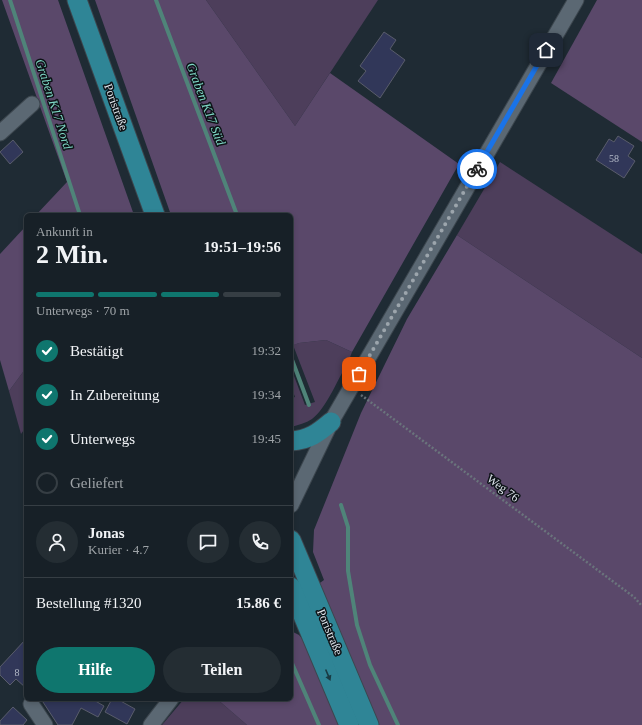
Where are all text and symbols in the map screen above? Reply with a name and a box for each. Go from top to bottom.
pin [529,33,563,67]
icon: home [535,39,557,61]
water label: Graben K17 Nord [32,57,76,152]
water label: Graben K17 Süd [183,61,229,148]
street label: Poristraße [101,82,131,132]
courier [457,149,497,189]
house number: 58 [609,153,619,164]
icon: bike [466,158,488,180]
text: Ankunft in [36,224,93,239]
text: 19:51–19:56 [204,239,281,255]
text: 2 Min. [36,240,108,269]
text: Unterwegs · 70 m [36,303,130,318]
icon: check [36,340,58,362]
text: Bestätigt [70,343,123,359]
text: 19:32 [251,343,281,358]
pin [342,357,376,391]
icon: bag [348,363,370,385]
icon: check [36,384,58,406]
text: In Zubereitung [70,387,160,403]
text: 19:34 [251,387,281,402]
icon: check [36,428,58,450]
text: Unterwegs [70,431,135,447]
text: 19:45 [251,431,281,446]
street label: Weg 76 [484,471,522,505]
text: Geliefert [70,475,123,491]
button: person [36,521,78,563]
button: chat [187,521,229,563]
button: phone [239,521,281,563]
text: Jonas [88,525,125,541]
text: Kurier · 4.7 [88,542,149,557]
text: Bestellung #1320 [36,595,141,611]
text: 15.86 € [236,595,281,611]
street label: Poristraße [314,607,346,657]
button: Hilfe [36,647,155,693]
button: Teilen [163,647,281,693]
house number: 8 [15,667,20,678]
one-way arrow [325,669,331,680]

